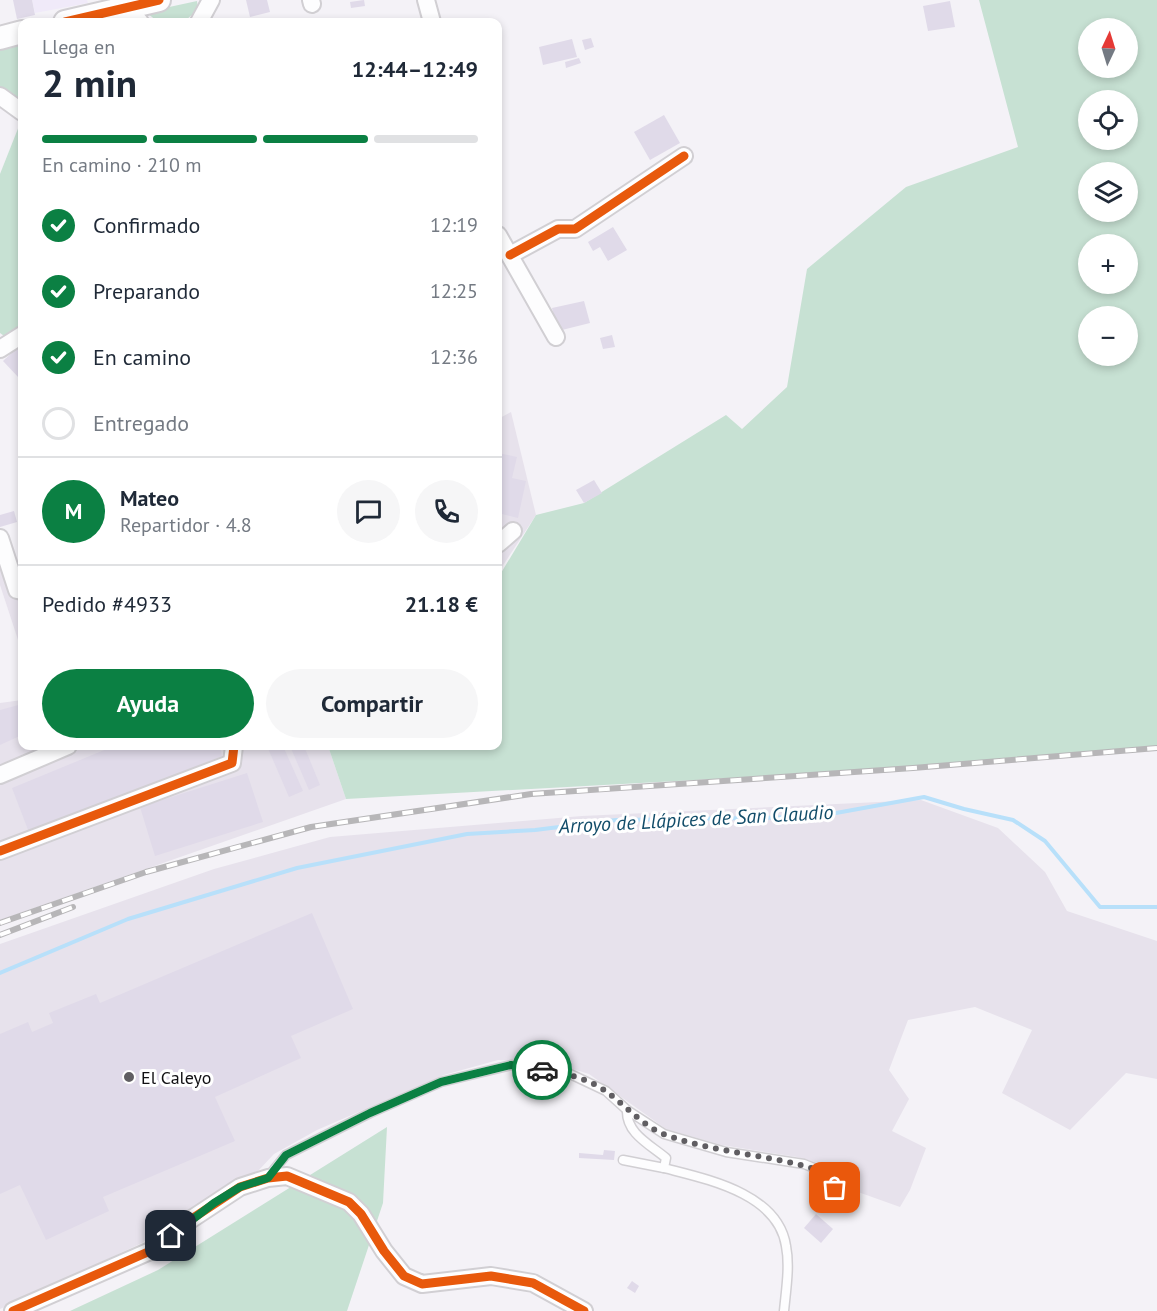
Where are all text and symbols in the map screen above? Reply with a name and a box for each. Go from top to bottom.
north arrow [1078,18,1138,78]
map controls [1078,18,1138,366]
text: Llega en [42,34,115,60]
text: 12:44–12:49 [352,55,478,83]
text: 2 min [42,57,137,108]
button: locate [1078,90,1138,150]
text: En camino · 210 m [42,152,202,178]
button: layers [1078,162,1138,222]
icon: check [42,209,75,242]
text: Confirmado [93,211,200,239]
text: 12:19 [430,212,478,238]
button: + [1078,234,1138,294]
icon: check [42,275,75,308]
text: Preparando [93,277,200,305]
text: 12:25 [430,278,478,304]
button: − [1078,306,1138,366]
icon: check [42,341,75,374]
text: En camino [93,343,191,371]
text: 12:36 [430,344,478,370]
text: Entregado [93,409,189,437]
button: chat [337,480,400,543]
button: phone [415,480,478,543]
text: Mateo [120,484,179,512]
text: M [65,497,82,525]
text: Repartidor · 4.8 [120,512,252,538]
text: Pedido #4933 [42,590,172,618]
text: 21.18 € [405,590,478,618]
button: Ayuda [42,669,254,738]
button: Compartir [266,669,478,738]
water label: Arroyo de Llápices de San Claudio [557,799,834,839]
courier [512,1040,572,1100]
icon: car [526,1054,559,1087]
place label: El Caleyo [141,1066,211,1089]
marker: El Caleyo [122,1070,136,1084]
pin [809,1162,860,1213]
icon: bag [818,1171,851,1204]
pin [145,1210,196,1261]
icon: home [154,1219,187,1252]

